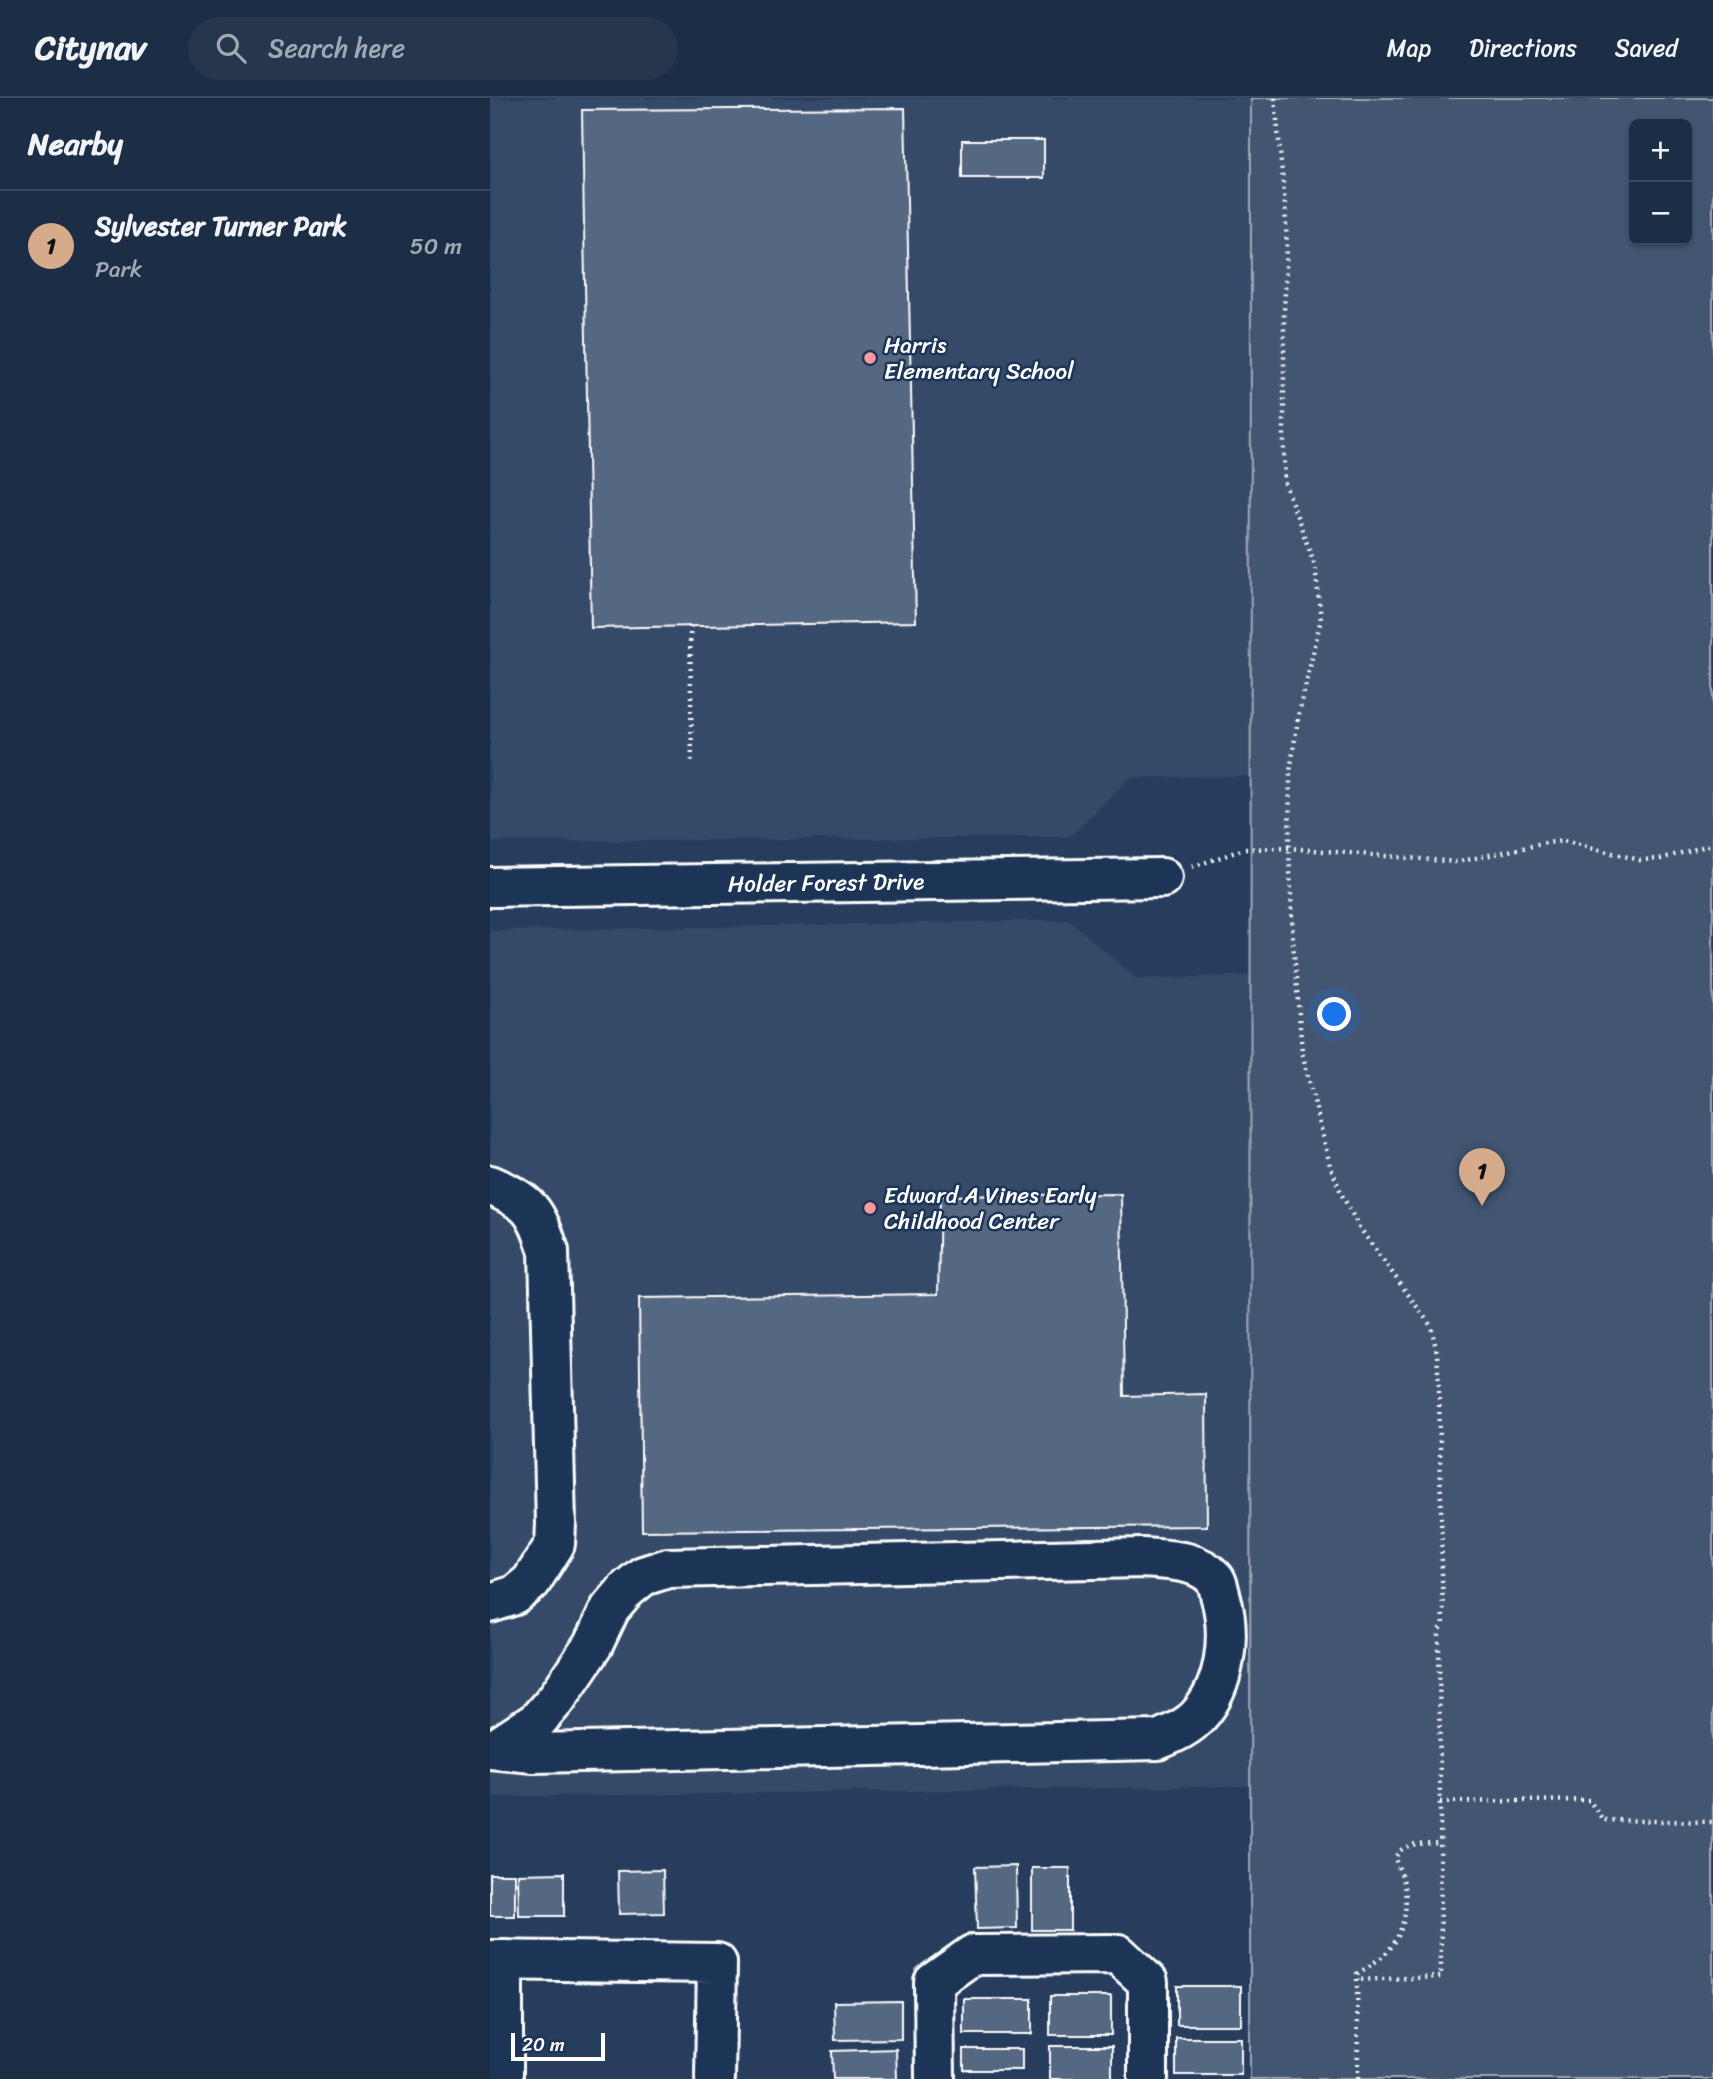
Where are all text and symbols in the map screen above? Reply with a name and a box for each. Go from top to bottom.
search box [188,17,678,80]
text: Citynav [35,19,146,77]
text: Search here [268,25,405,71]
text: Map [1387,27,1431,69]
text: Directions [1469,27,1577,69]
text: Saved [1615,27,1678,69]
icon: search [212,29,250,67]
text: Nearby [28,117,123,171]
map controls [1629,119,1692,245]
button: + [1629,119,1692,182]
button: − [1629,182,1692,245]
text: Sylvester Turner Park [95,203,347,249]
text: 1 [46,226,56,267]
text: 50 m [410,226,462,267]
text: Park [95,249,142,290]
place label: Harris Elementary School [884,325,1074,392]
marker: Harris Elementary School [862,350,878,366]
street label: Holder Forest Drive [728,861,924,905]
your location [1317,997,1351,1031]
pin: 1 [1459,1148,1505,1206]
place label: Edward A Vines Early Childhood Center [884,1175,1097,1242]
marker: Edward A Vines Early Childhood Center [862,1200,878,1216]
text: 20 m [522,2028,565,2061]
scale bar [511,2030,606,2062]

